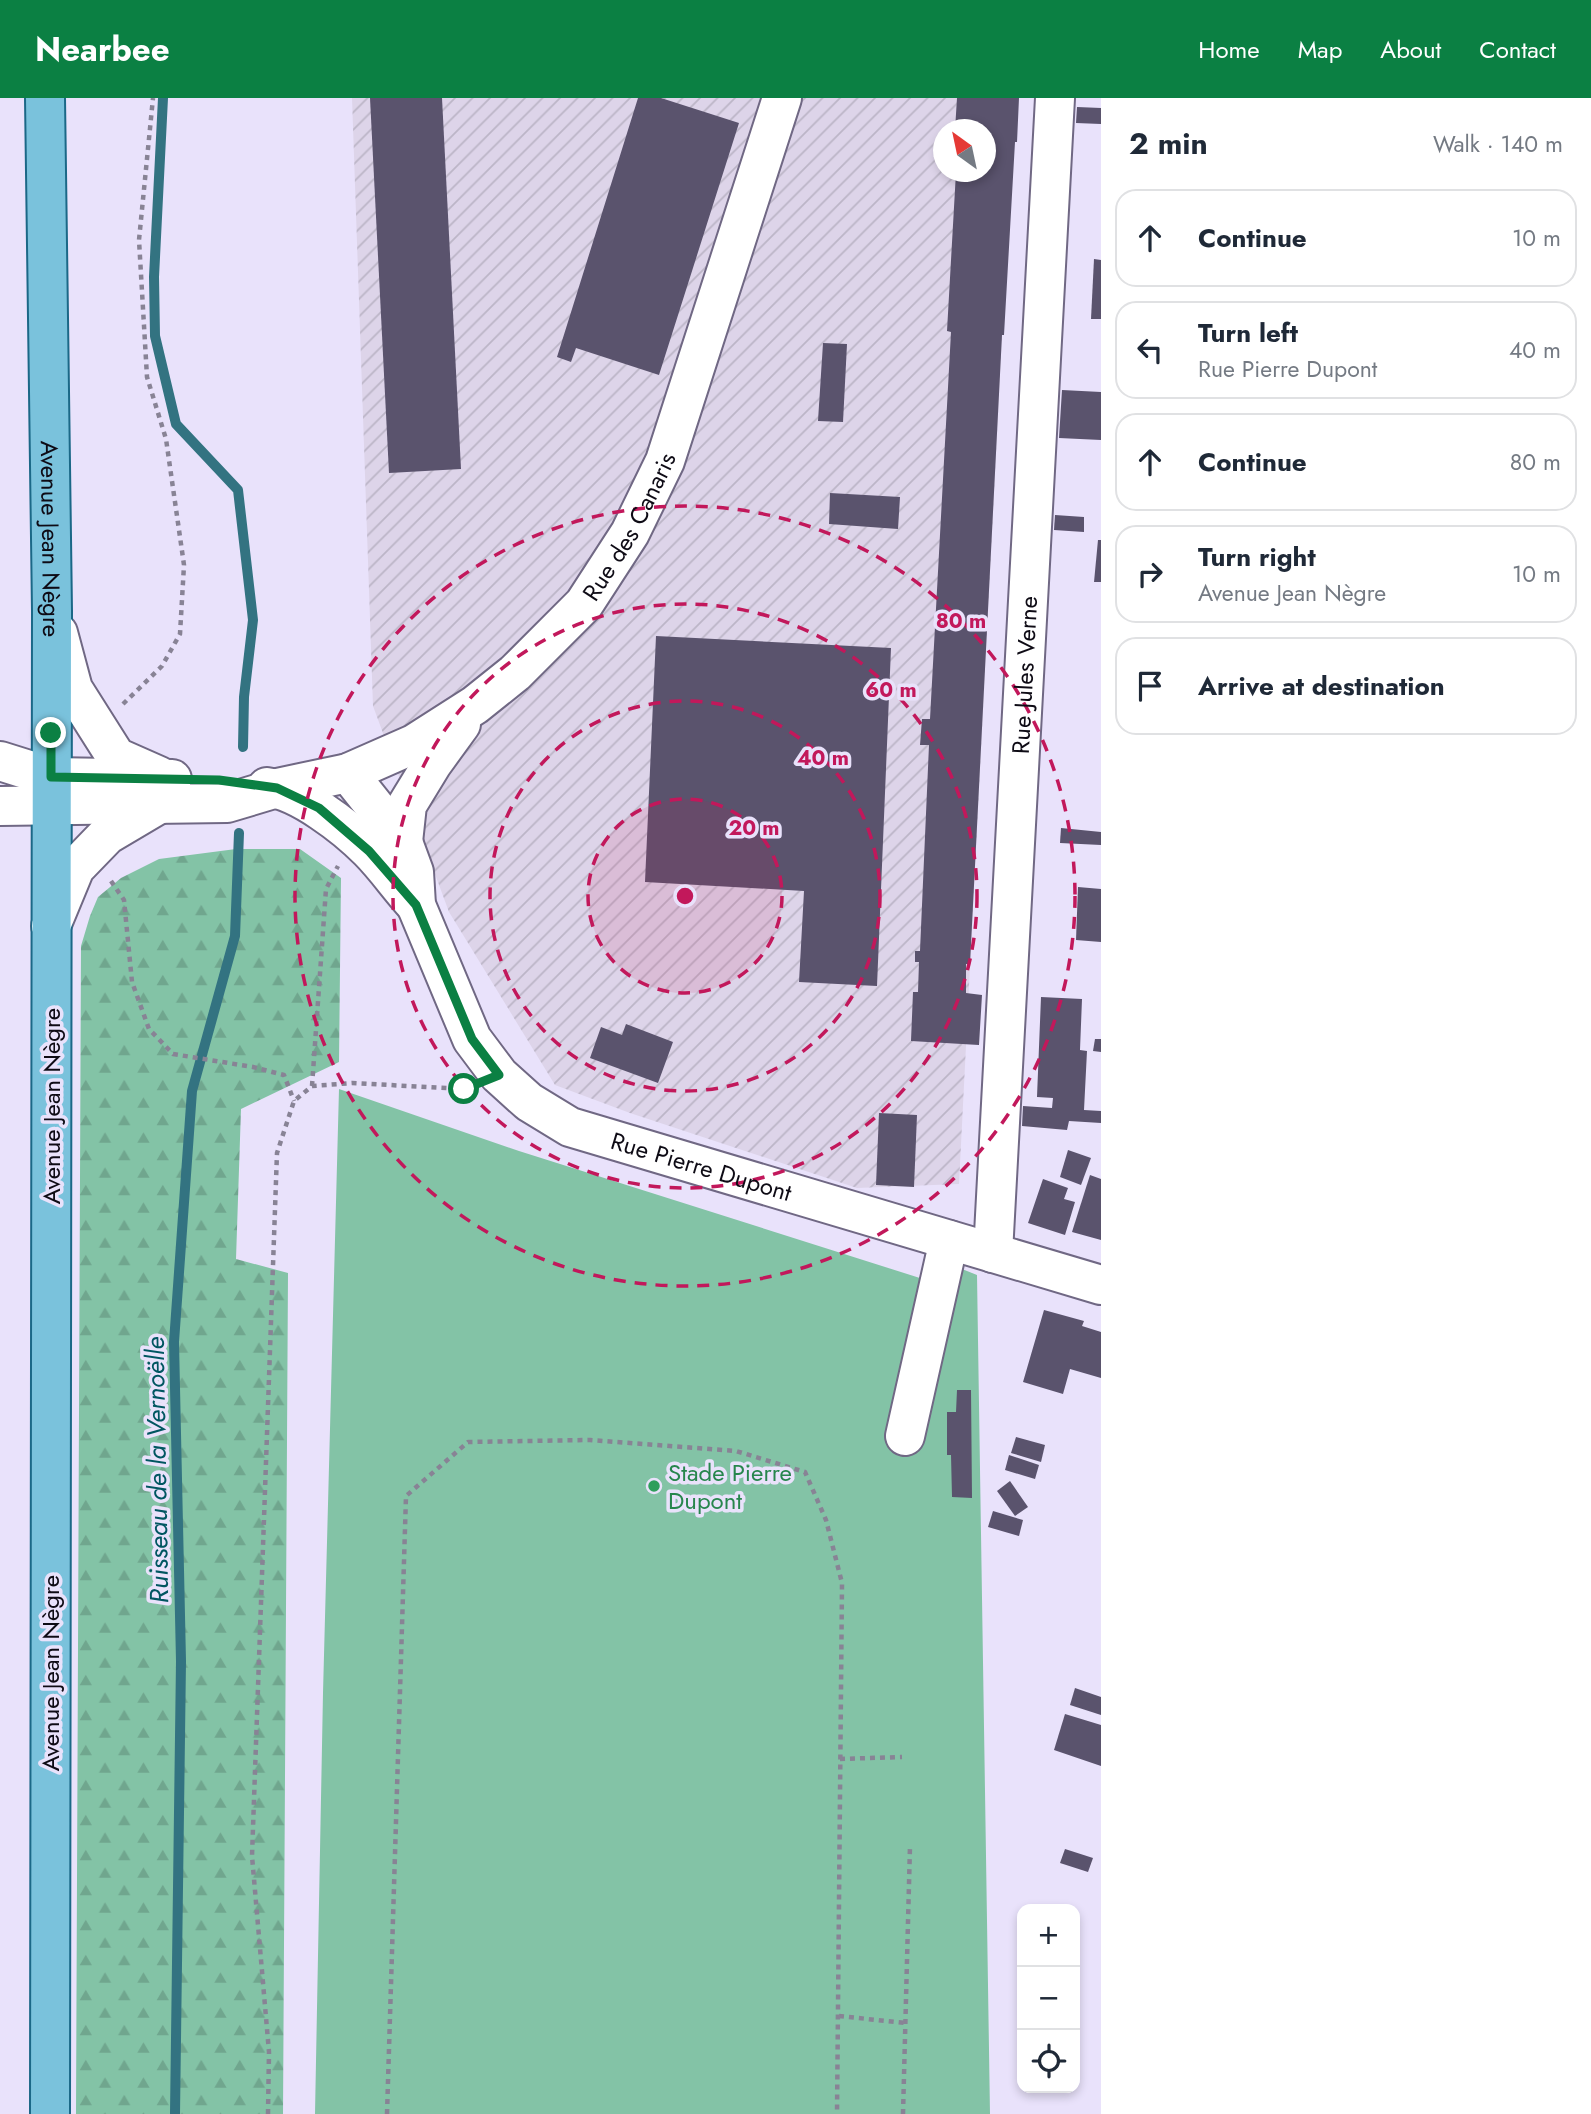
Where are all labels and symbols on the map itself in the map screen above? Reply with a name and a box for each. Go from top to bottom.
north arrow [933,119,996,182]
street label: Avenue Jean Nègre [32,441,70,637]
street label: Rue des Canaris [573,448,684,607]
street label: Rue Jules Verne [1002,595,1046,755]
text: 80 m [936,606,986,636]
text: 60 m [865,675,917,705]
route end [35,717,66,748]
text: 40 m [797,743,849,773]
text: 20 m [728,813,780,843]
centre of rings [673,884,697,908]
street label: Avenue Jean Nègre [34,1008,69,1204]
route start [448,1073,479,1104]
street label: Rue Pierre Dupont [607,1123,796,1210]
water label: Ruisseau de la Vernoëlle [136,1336,178,1604]
place label: Stade Pierre Dupont [668,1455,792,1518]
marker: Stade Pierre Dupont [646,1478,662,1494]
street label: Avenue Jean Nègre [33,1575,68,1771]

